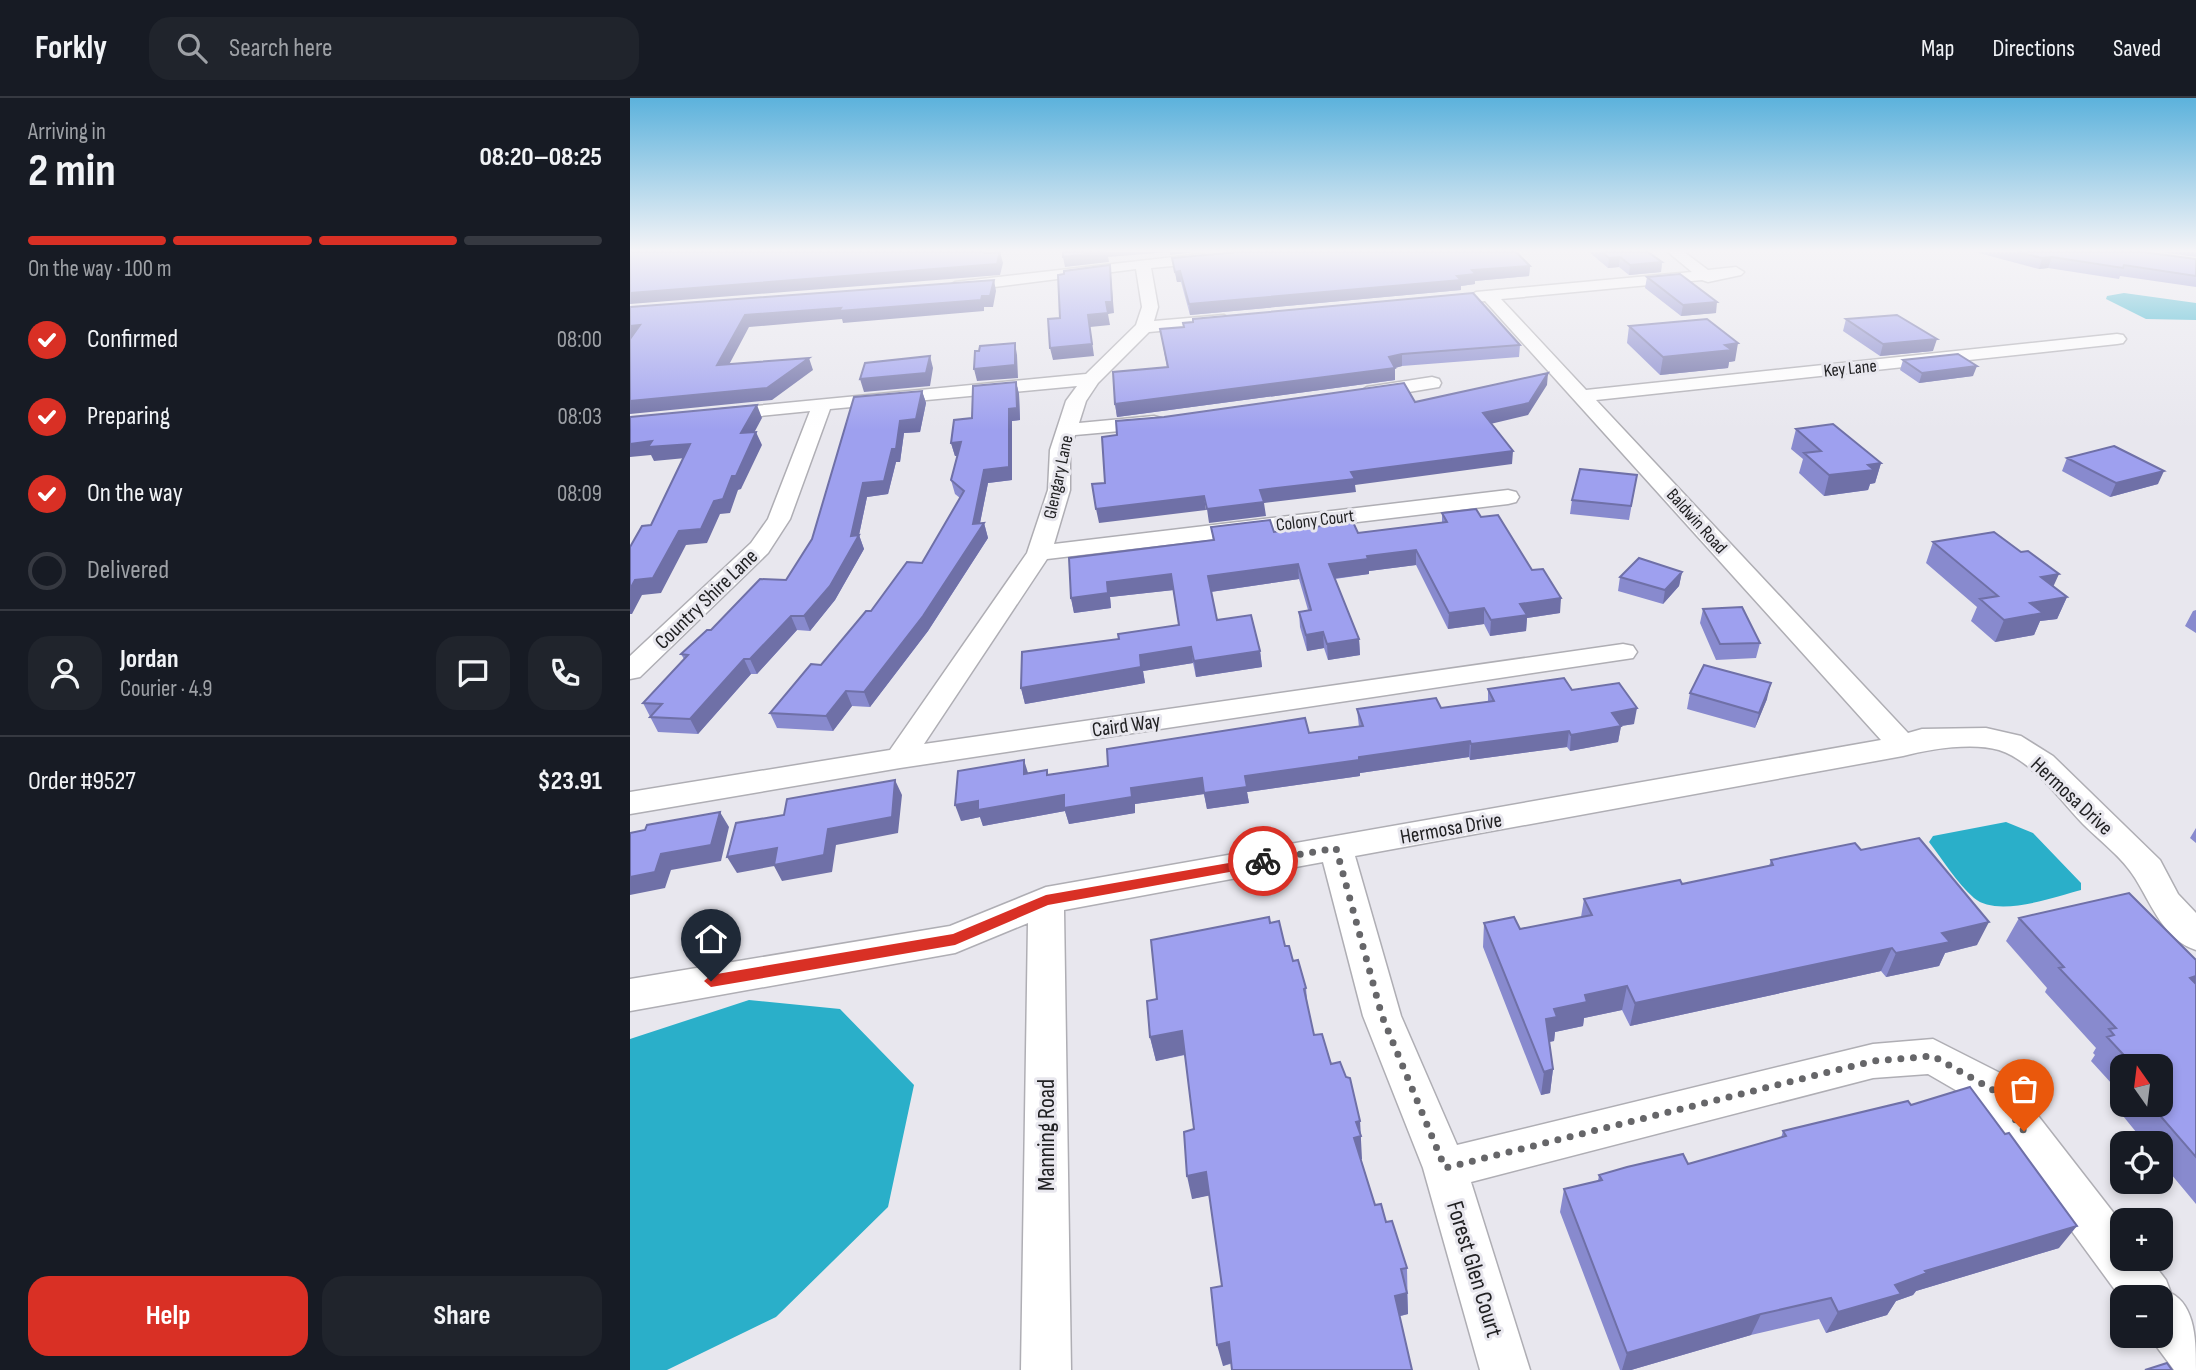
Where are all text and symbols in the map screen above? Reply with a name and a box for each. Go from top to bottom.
search box [149,17,639,80]
text: Forkly [35,28,107,68]
icon: search [173,29,211,67]
text: Search here [229,33,332,64]
text: Map [1921,34,1954,63]
text: Directions [1992,34,2075,63]
text: Saved [2113,34,2161,63]
text: Arriving in [28,118,106,146]
text: 08:20–08:25 [479,142,602,173]
text: 2 min [28,144,116,199]
text: On the way · 100 m [28,255,172,283]
icon: check [28,321,66,359]
text: Confirmed [87,324,178,355]
text: 08:00 [557,326,602,354]
street label: Key Lane [1822,355,1878,382]
icon: check [28,398,66,436]
text: Preparing [87,401,170,432]
text: 08:03 [557,403,602,431]
street label: Glengary Lane [1039,433,1078,521]
icon: check [28,475,66,513]
text: On the way [87,478,183,509]
text: 08:09 [557,480,602,508]
street label: Baldwin Road [1662,485,1731,558]
street label: Colony Court [1275,505,1356,536]
street label: Country Shire Lane [650,544,763,655]
text: Delivered [87,555,169,586]
button: person [28,636,102,710]
button: chat [436,636,510,710]
button: phone [528,636,602,710]
text: Jordan [120,644,178,675]
text: Courier · 4.9 [120,675,212,703]
street label: Caird Way [1090,708,1162,743]
street label: Hermosa Drive [2026,752,2118,841]
text: Order #9527 [28,766,136,797]
text: $23.91 [538,766,602,797]
street label: Hermosa Drive [1398,807,1504,850]
courier [1228,826,1298,896]
icon: bike [1244,842,1282,880]
pin [681,909,741,981]
icon: home [692,920,730,958]
north arrow [2110,1054,2174,1116]
map controls [2110,1054,2173,1348]
pin [1994,1059,2054,1131]
icon: bag [2005,1070,2043,1108]
street label: Manning Road [1032,1079,1061,1191]
button: locate [2110,1131,2173,1194]
street label: Forest Glen Court [1440,1198,1509,1341]
button: + [2110,1208,2173,1271]
button: Help [28,1276,308,1356]
button: Share [322,1276,602,1356]
button: − [2110,1285,2173,1348]

